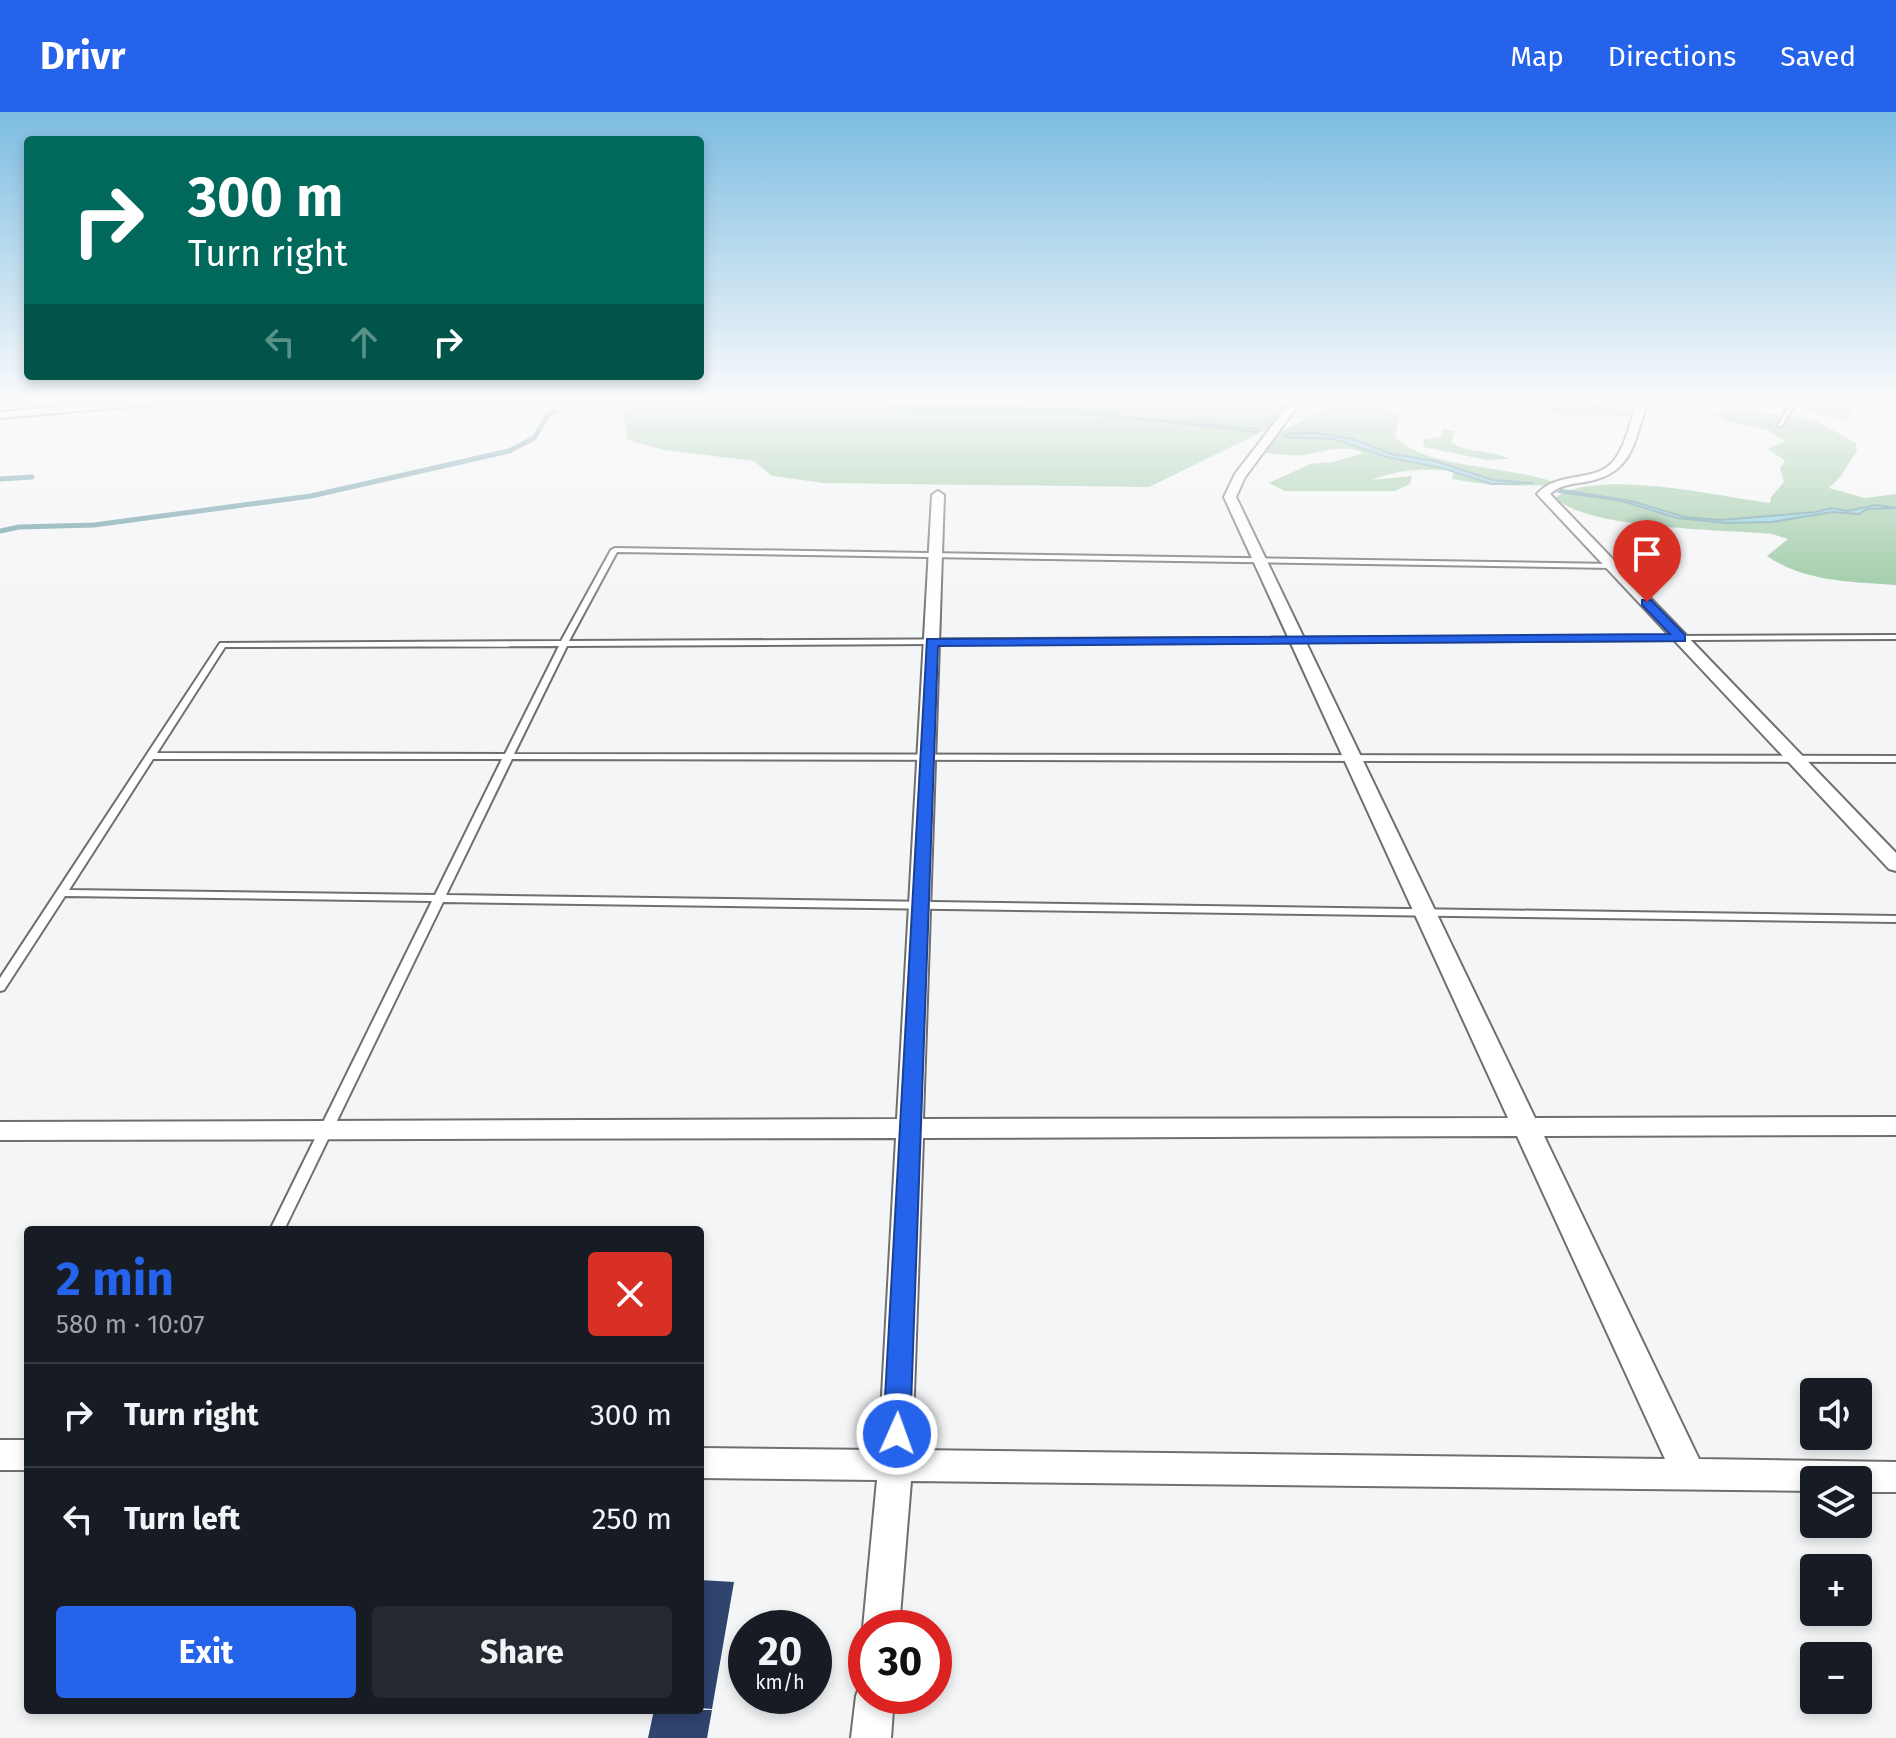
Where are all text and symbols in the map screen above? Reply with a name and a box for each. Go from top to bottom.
text: Drivr [40,33,125,79]
text: Map [1510,40,1564,73]
text: Directions [1608,40,1736,73]
text: Saved [1780,40,1856,73]
text: 300 m [188,164,343,231]
icon: right [56,168,160,272]
text: Turn right [188,232,348,276]
icon: left [258,320,302,364]
icon: ahead [342,320,386,364]
icon: right [426,320,470,364]
pin [1613,520,1681,602]
icon: arrive [1625,532,1669,576]
text: 2 min [56,1250,174,1308]
button: close [588,1252,672,1336]
text: 580 m · 10:07 [56,1309,205,1340]
map controls [1800,1378,1872,1714]
button: sound [1800,1378,1872,1450]
position arrow [855,1392,939,1476]
icon: right [56,1393,100,1437]
text: Turn right [124,1397,259,1433]
text: 300 m [590,1397,672,1433]
button: layers [1800,1466,1872,1538]
icon: left [56,1497,100,1541]
text: Turn left [124,1501,240,1537]
text: 250 m [592,1501,672,1537]
button: + [1800,1554,1872,1626]
button: Exit [56,1606,356,1698]
button: Share [372,1606,672,1698]
speed limit sign: 30 [848,1610,952,1714]
text: 20 [758,1628,802,1676]
button: − [1800,1642,1872,1714]
text: km/h [755,1670,805,1694]

